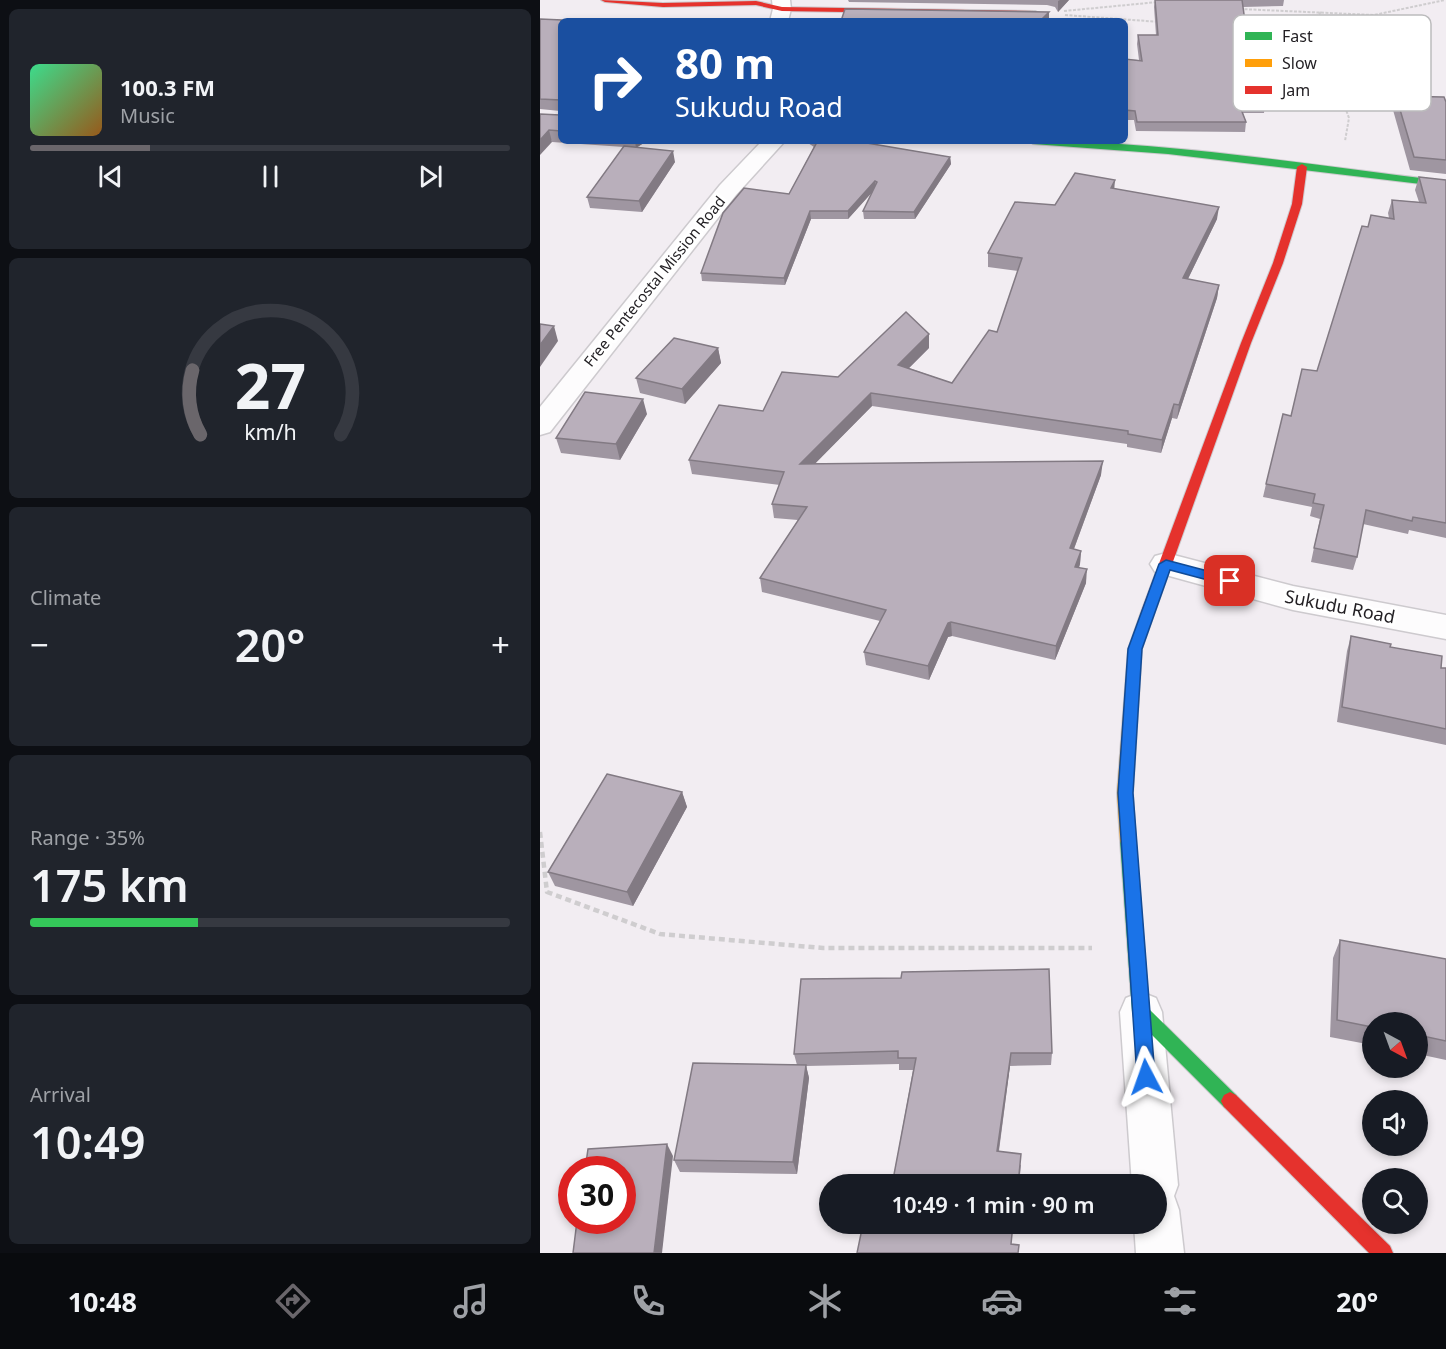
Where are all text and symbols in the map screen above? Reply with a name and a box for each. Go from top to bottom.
legend [1233,15,1431,111]
text: Fast [1282,25,1313,47]
text: 80 m [675,34,775,91]
icon: right [576,42,654,120]
text: Slow [1282,52,1317,74]
text: 100.3 FM [120,72,215,102]
text: Jam [1280,79,1310,101]
text: Sukudu Road [675,88,843,125]
text: Music [120,102,175,129]
icon: previous [94,160,127,193]
icon: pause [254,160,287,193]
icon: next [414,160,447,193]
street label: Free Pentecostal Mission Road [579,191,729,371]
text: 27 [234,342,306,427]
text: km/h [244,417,296,446]
pin [1204,555,1255,606]
icon: arrive [1213,564,1246,597]
text: Climate [30,584,101,611]
street label: Sukudu Road [1283,584,1397,628]
text: 20° [235,614,305,675]
text: − [30,622,49,667]
text: + [491,622,510,667]
text: Range · 35% [30,824,145,851]
text: 175 km [30,854,189,915]
north arrow [1362,1012,1428,1078]
map controls [1362,1012,1428,1234]
position arrow [1114,1045,1178,1109]
text: Arrival [30,1081,91,1108]
button: sound [1362,1090,1428,1156]
text: 10:49 [30,1111,145,1172]
speed limit sign: 30 [558,1156,636,1234]
button: search [1362,1168,1428,1234]
text: 10:49 · 1 min · 90 m [891,1189,1095,1219]
icon: directions [272,1280,314,1322]
icon: music [450,1280,492,1322]
icon: phone [627,1280,669,1322]
icon: climate [804,1280,846,1322]
icon: car [981,1280,1023,1322]
icon: filters [1159,1280,1201,1322]
text: 10:48 [68,1283,137,1320]
text: 20° [1336,1283,1378,1320]

